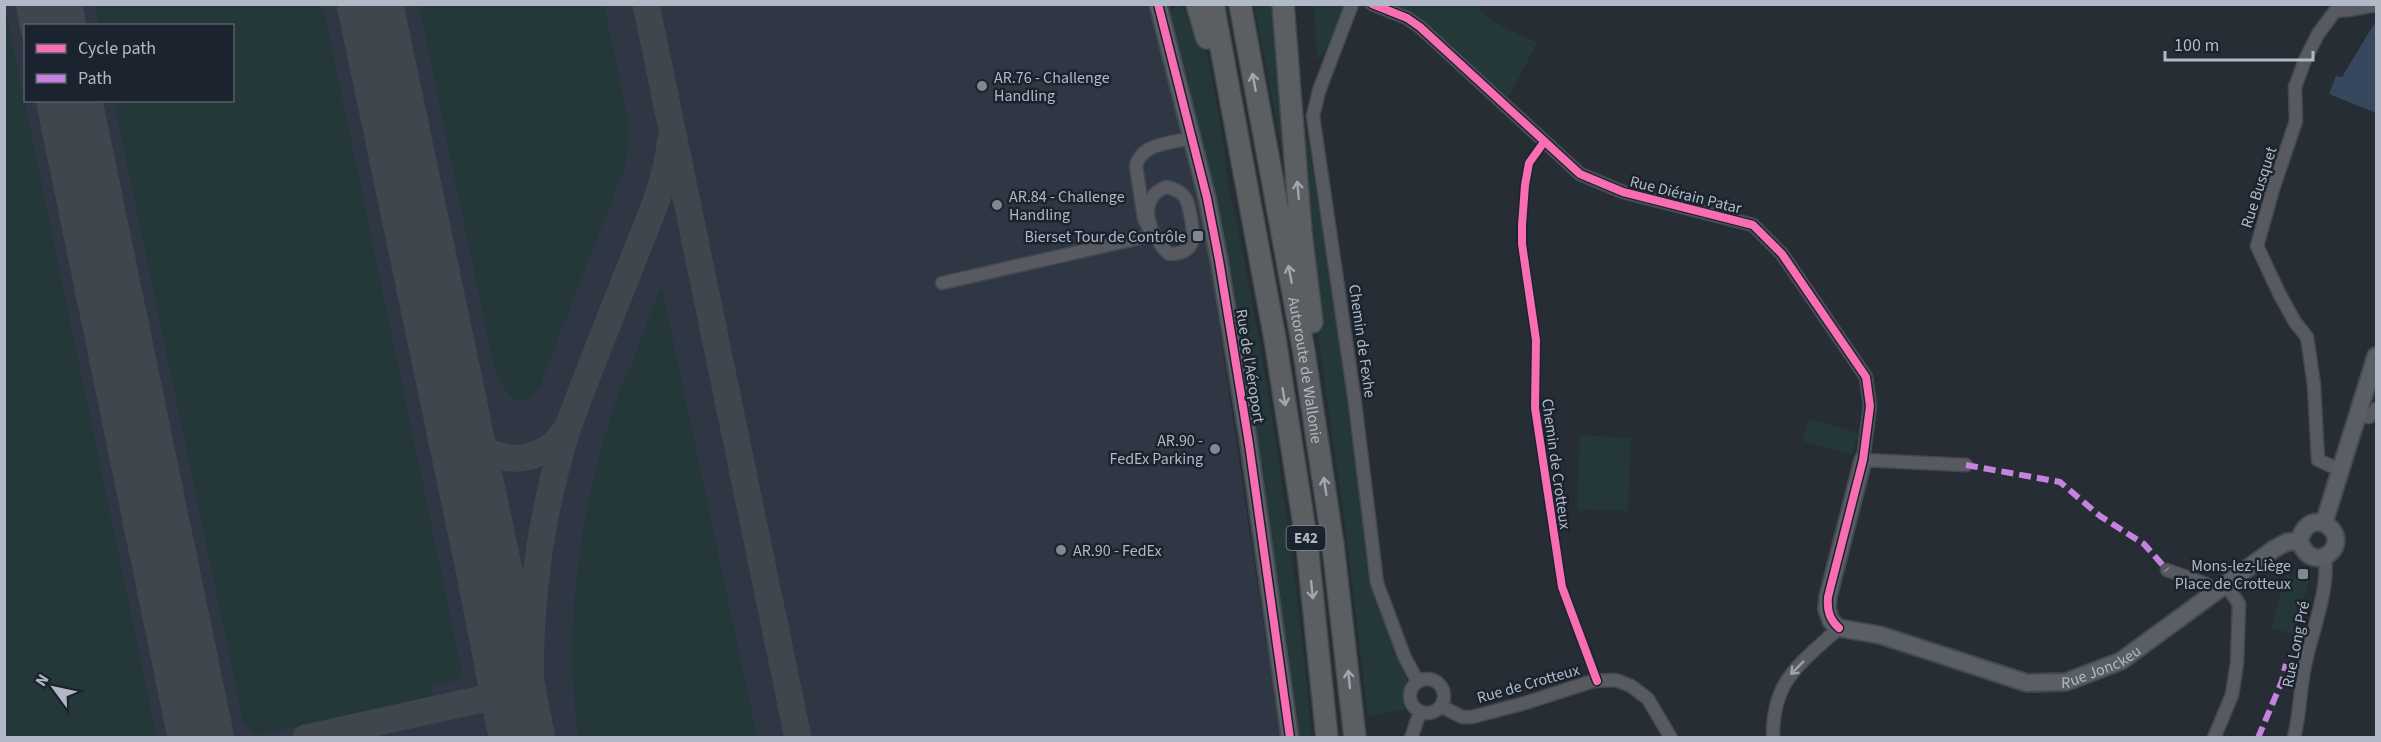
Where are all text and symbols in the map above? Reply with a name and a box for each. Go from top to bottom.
legend [24,24,234,102]
scale bar [2165,24,2314,62]
text: 100 m [2174,33,2219,58]
text: Cycle path [78,36,156,61]
text: Path [78,66,112,91]
place label: AR.76 - Challenge Handling [994,67,1110,107]
one-way arrow [1248,72,1259,92]
marker: AR.76 - Challenge Handling [975,79,989,93]
street label: Rue Busquet [2235,143,2283,231]
street label: Rue Diérain Patar [1627,170,1744,220]
one-way arrow [1292,181,1303,201]
place label: AR.84 - Challenge Handling [1009,186,1125,226]
marker: AR.84 - Challenge Handling [990,198,1004,212]
place label: Bierset Tour de Contrôle [1024,226,1186,248]
marker: Bierset Tour de Contrôle [1191,229,1205,243]
one-way arrow [1284,264,1295,284]
street label: Chemin de Fexhe [1343,283,1381,399]
street label: Autoroute de Wallonie [1282,295,1328,445]
street label: Rue de l'Aéroport [1230,307,1270,425]
one-way arrow [1279,386,1290,406]
street label: Chemin de Crotteux [1536,397,1576,531]
place label: AR.90 - FedEx Parking [1110,430,1203,470]
marker: AR.90 - FedEx Parking [1208,442,1222,456]
one-way arrow [1319,476,1330,496]
road number: E42 [1286,526,1326,550]
place label: AR.90 - FedEx [1073,540,1162,562]
marker: AR.90 - FedEx [1054,543,1068,557]
place label: Mons-lez-Liège Place de Crotteux [2175,555,2291,595]
marker: Mons-lez-Liège Place de Crotteux [2296,567,2310,581]
one-way arrow [1307,579,1318,599]
street label: Rue Long Pré [2277,599,2315,689]
street label: Rue Jonckeu [2061,640,2146,694]
north arrow [24,658,84,718]
street label: Rue de Crotteux [1474,659,1582,709]
one-way arrow [1789,661,1804,676]
text: N [30,670,54,691]
one-way arrow [1343,670,1354,690]

